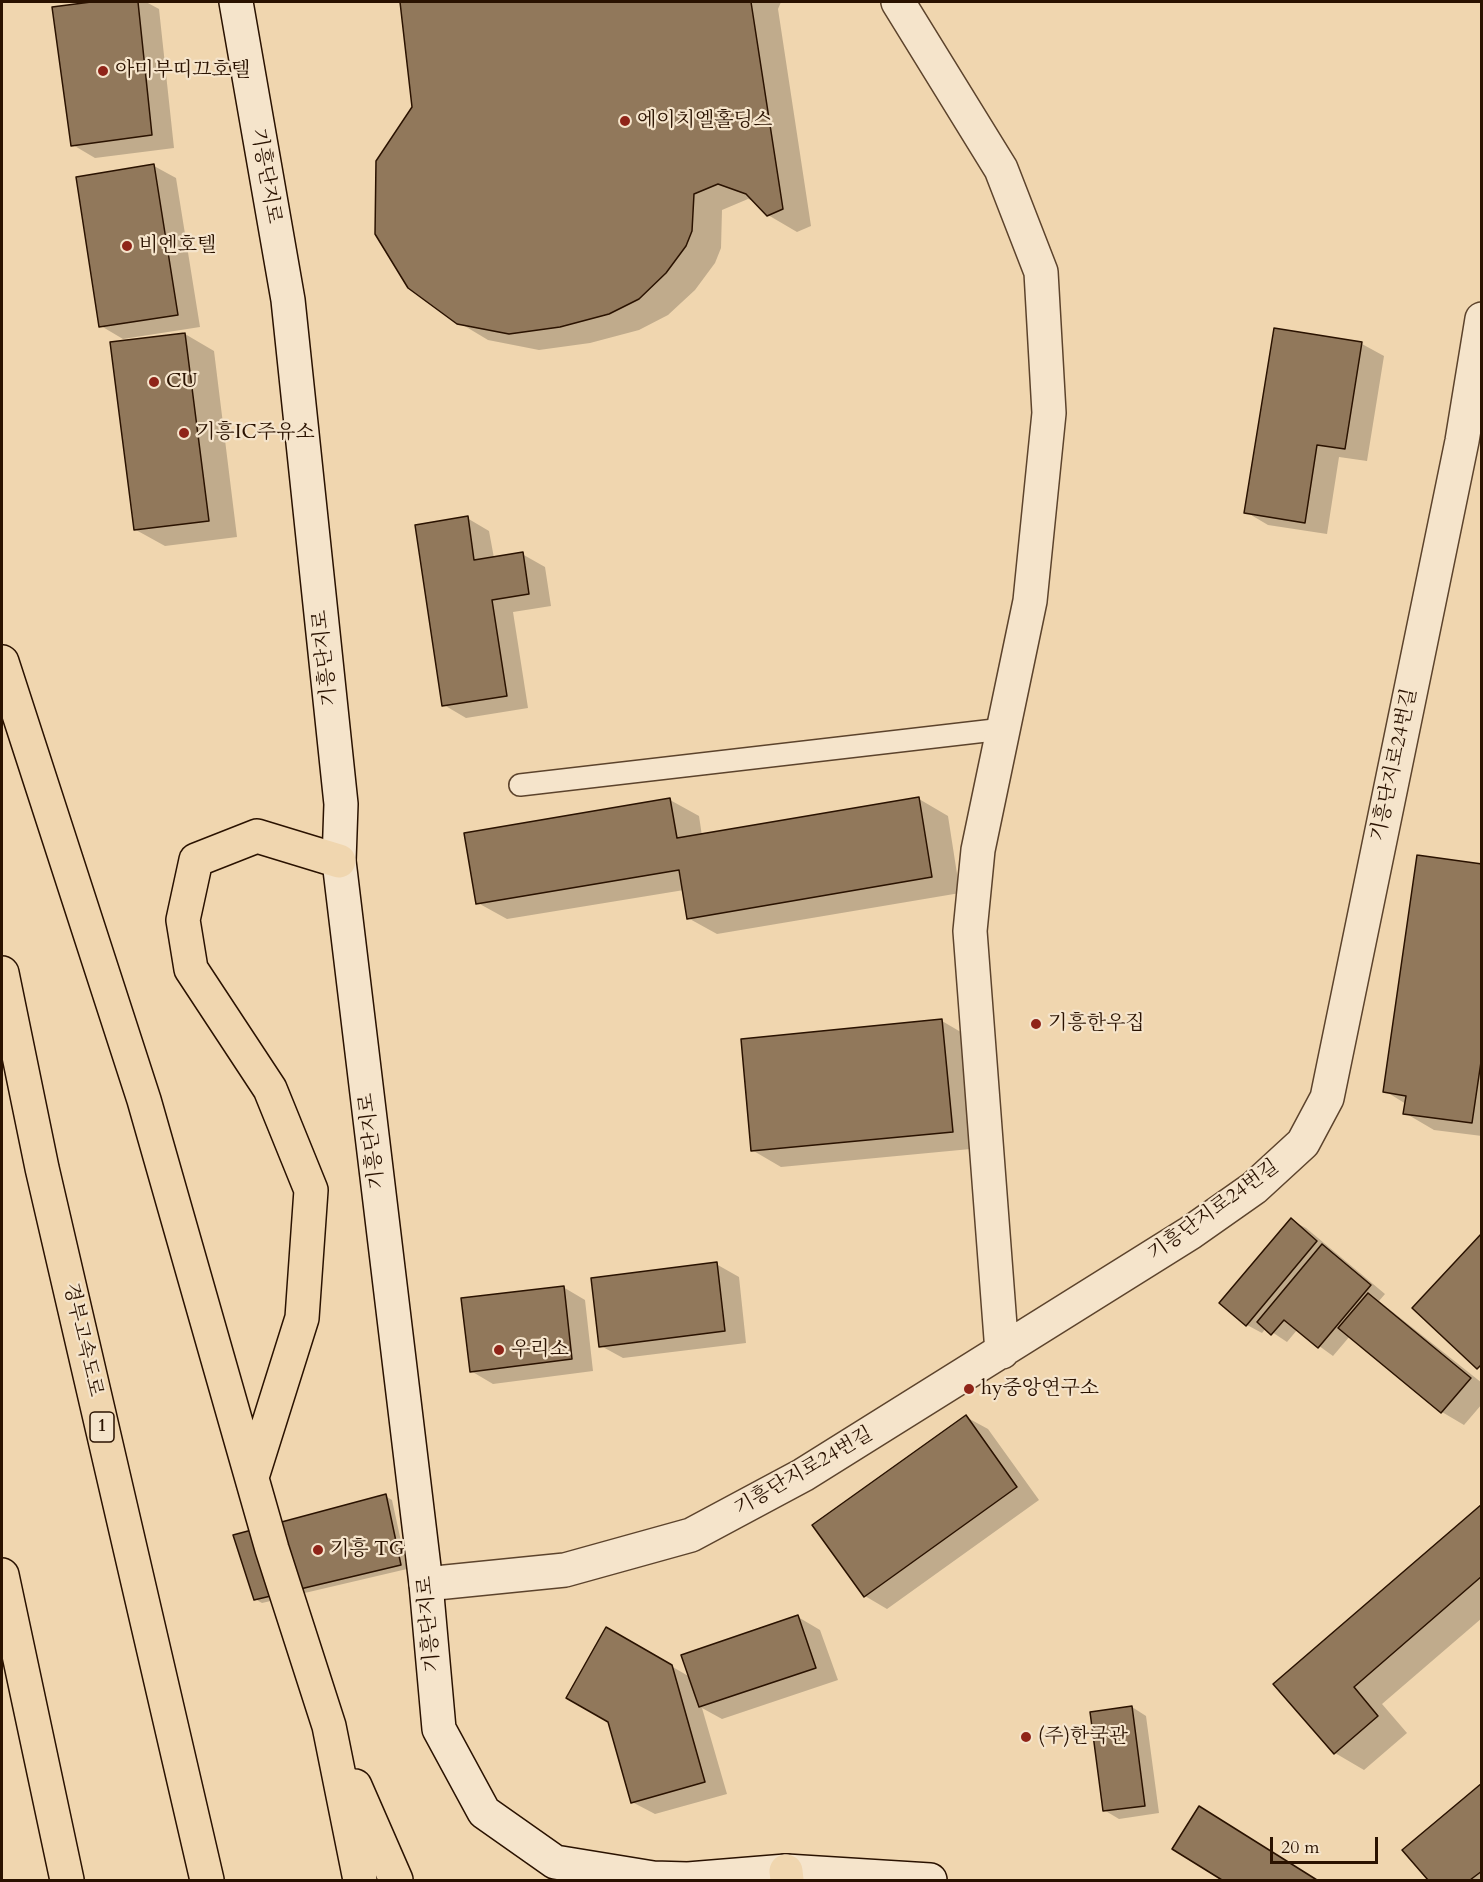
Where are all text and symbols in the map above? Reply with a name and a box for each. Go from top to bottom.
place label: 아미부띠끄호텔 [115,59,250,83]
marker: 아미부띠끄호텔 [96,64,110,78]
place label: 에이치엘홀딩스 [637,109,772,133]
marker: 에이치엘홀딩스 [618,114,632,128]
street label: 기흥단지로 [245,126,285,226]
place label: 비엔호텔 [139,234,216,258]
marker: 비엔호텔 [120,239,134,253]
place label: CU [166,370,198,394]
marker: CU [147,375,161,389]
place label: 기흥IC주유소 [196,421,315,445]
marker: 기흥IC주유소 [177,426,191,440]
street label: 기흥단지로 [309,609,343,707]
street label: 기흥단지로24번길 [1367,686,1423,844]
place label: 기흥한우집 [1048,1012,1145,1036]
marker: 기흥한우집 [1029,1017,1043,1031]
street label: 기흥단지로 [355,1092,391,1190]
street label: 기흥단지로24번길 [1144,1156,1284,1266]
street label: 경부고속도로 [57,1281,107,1399]
place label: 우리소 [511,1338,569,1362]
marker: 우리소 [492,1343,506,1357]
place label: hy중앙연구소 [981,1377,1099,1401]
marker: hy중앙연구소 [962,1382,976,1396]
road number: 1 [90,1412,114,1442]
street label: 기흥단지로24번길 [731,1423,877,1521]
place label: 기흥 TG [330,1538,405,1562]
marker: 기흥 TG [311,1543,325,1557]
street label: 기흥단지로 [414,1575,446,1673]
place label: (주)한국관 [1038,1725,1128,1749]
marker: (주)한국관 [1019,1730,1033,1744]
scale bar [1273,1825,1381,1863]
text: 20 m [1281,1835,1320,1860]

